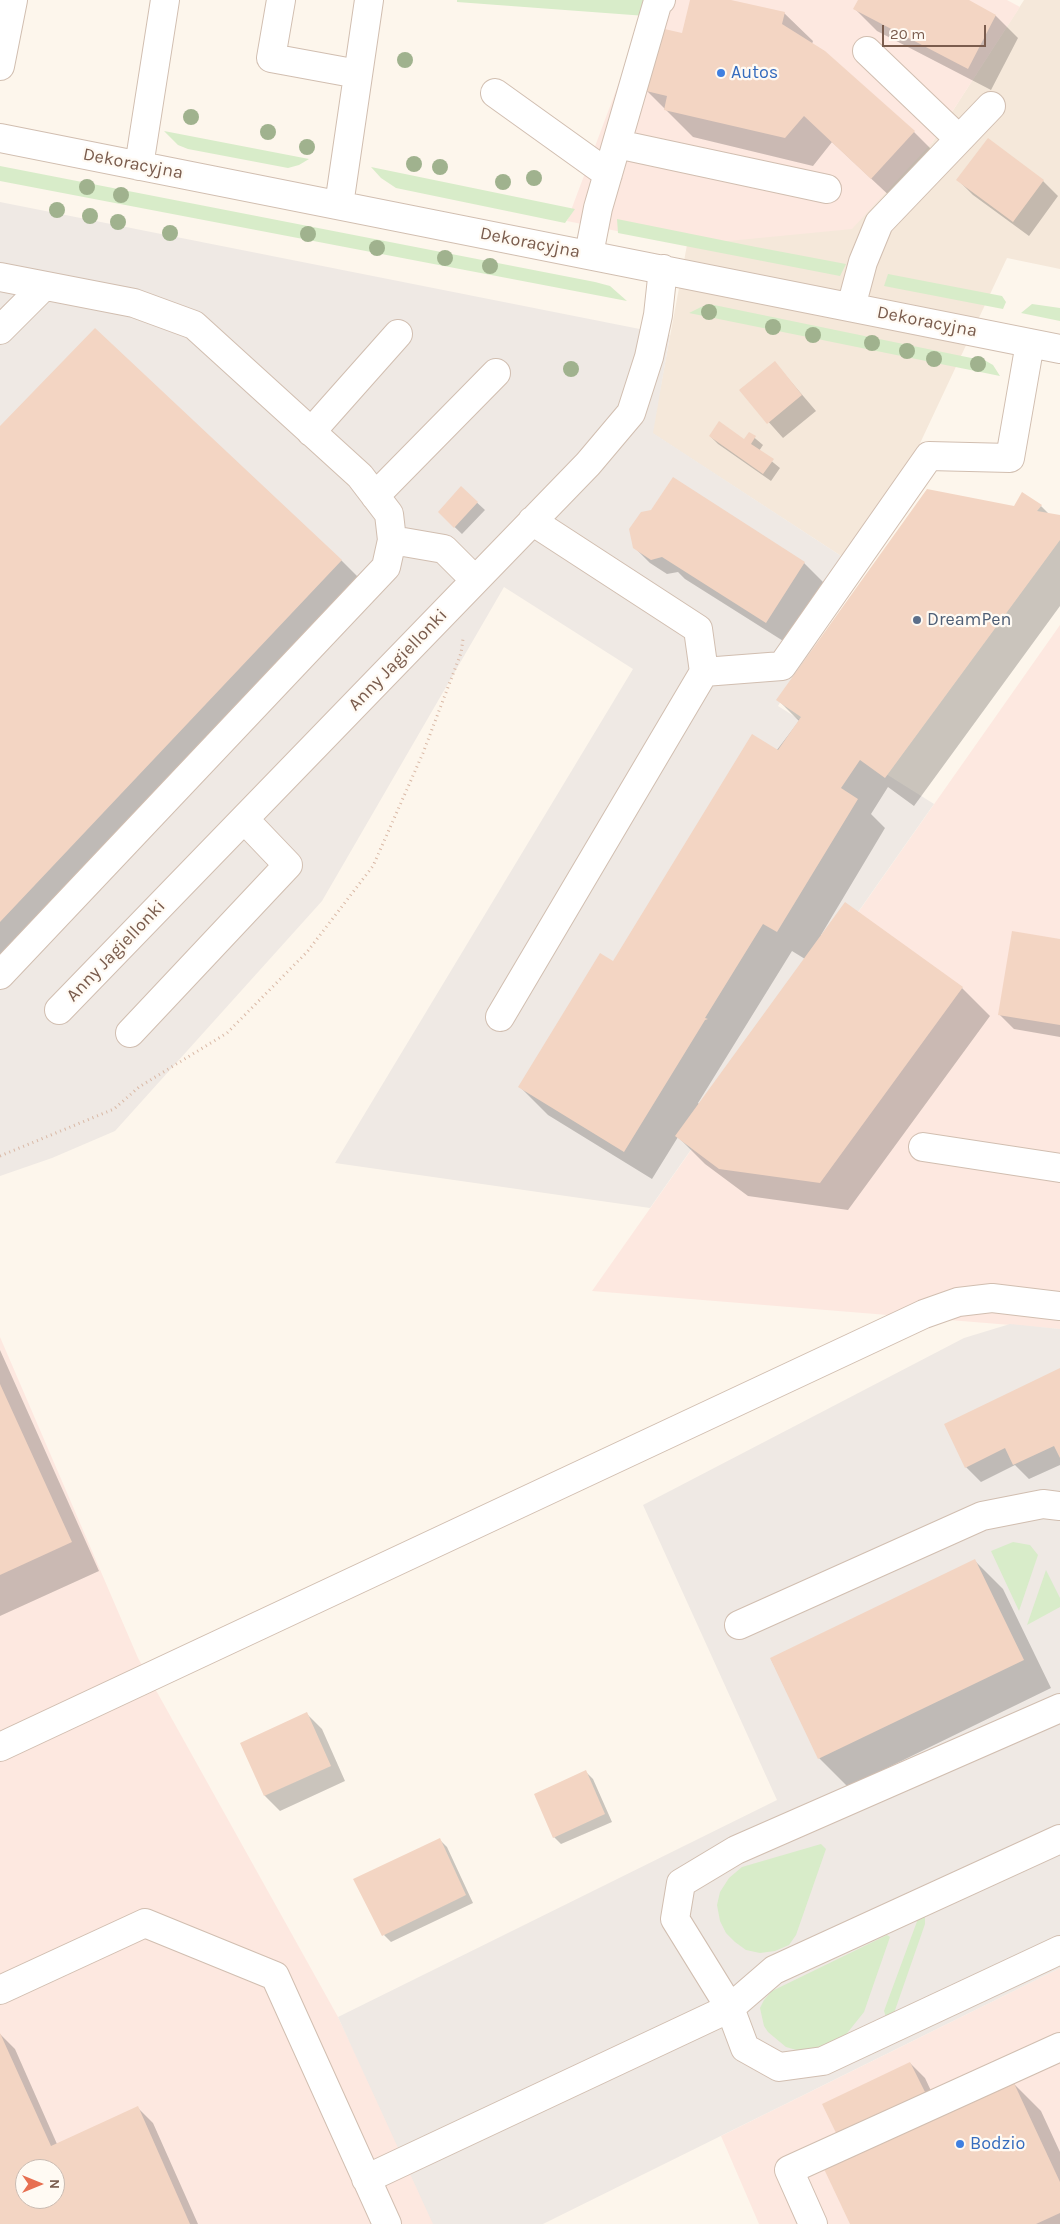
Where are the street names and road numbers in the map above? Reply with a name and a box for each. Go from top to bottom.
street label: Dekoracyjna [81,144,185,184]
street label: Dekoracyjna [478,223,582,263]
street label: Dekoracyjna [875,302,979,342]
street label: Anny Jagiellonki [344,605,452,715]
street label: Anny Jagiellonki [62,896,170,1006]

